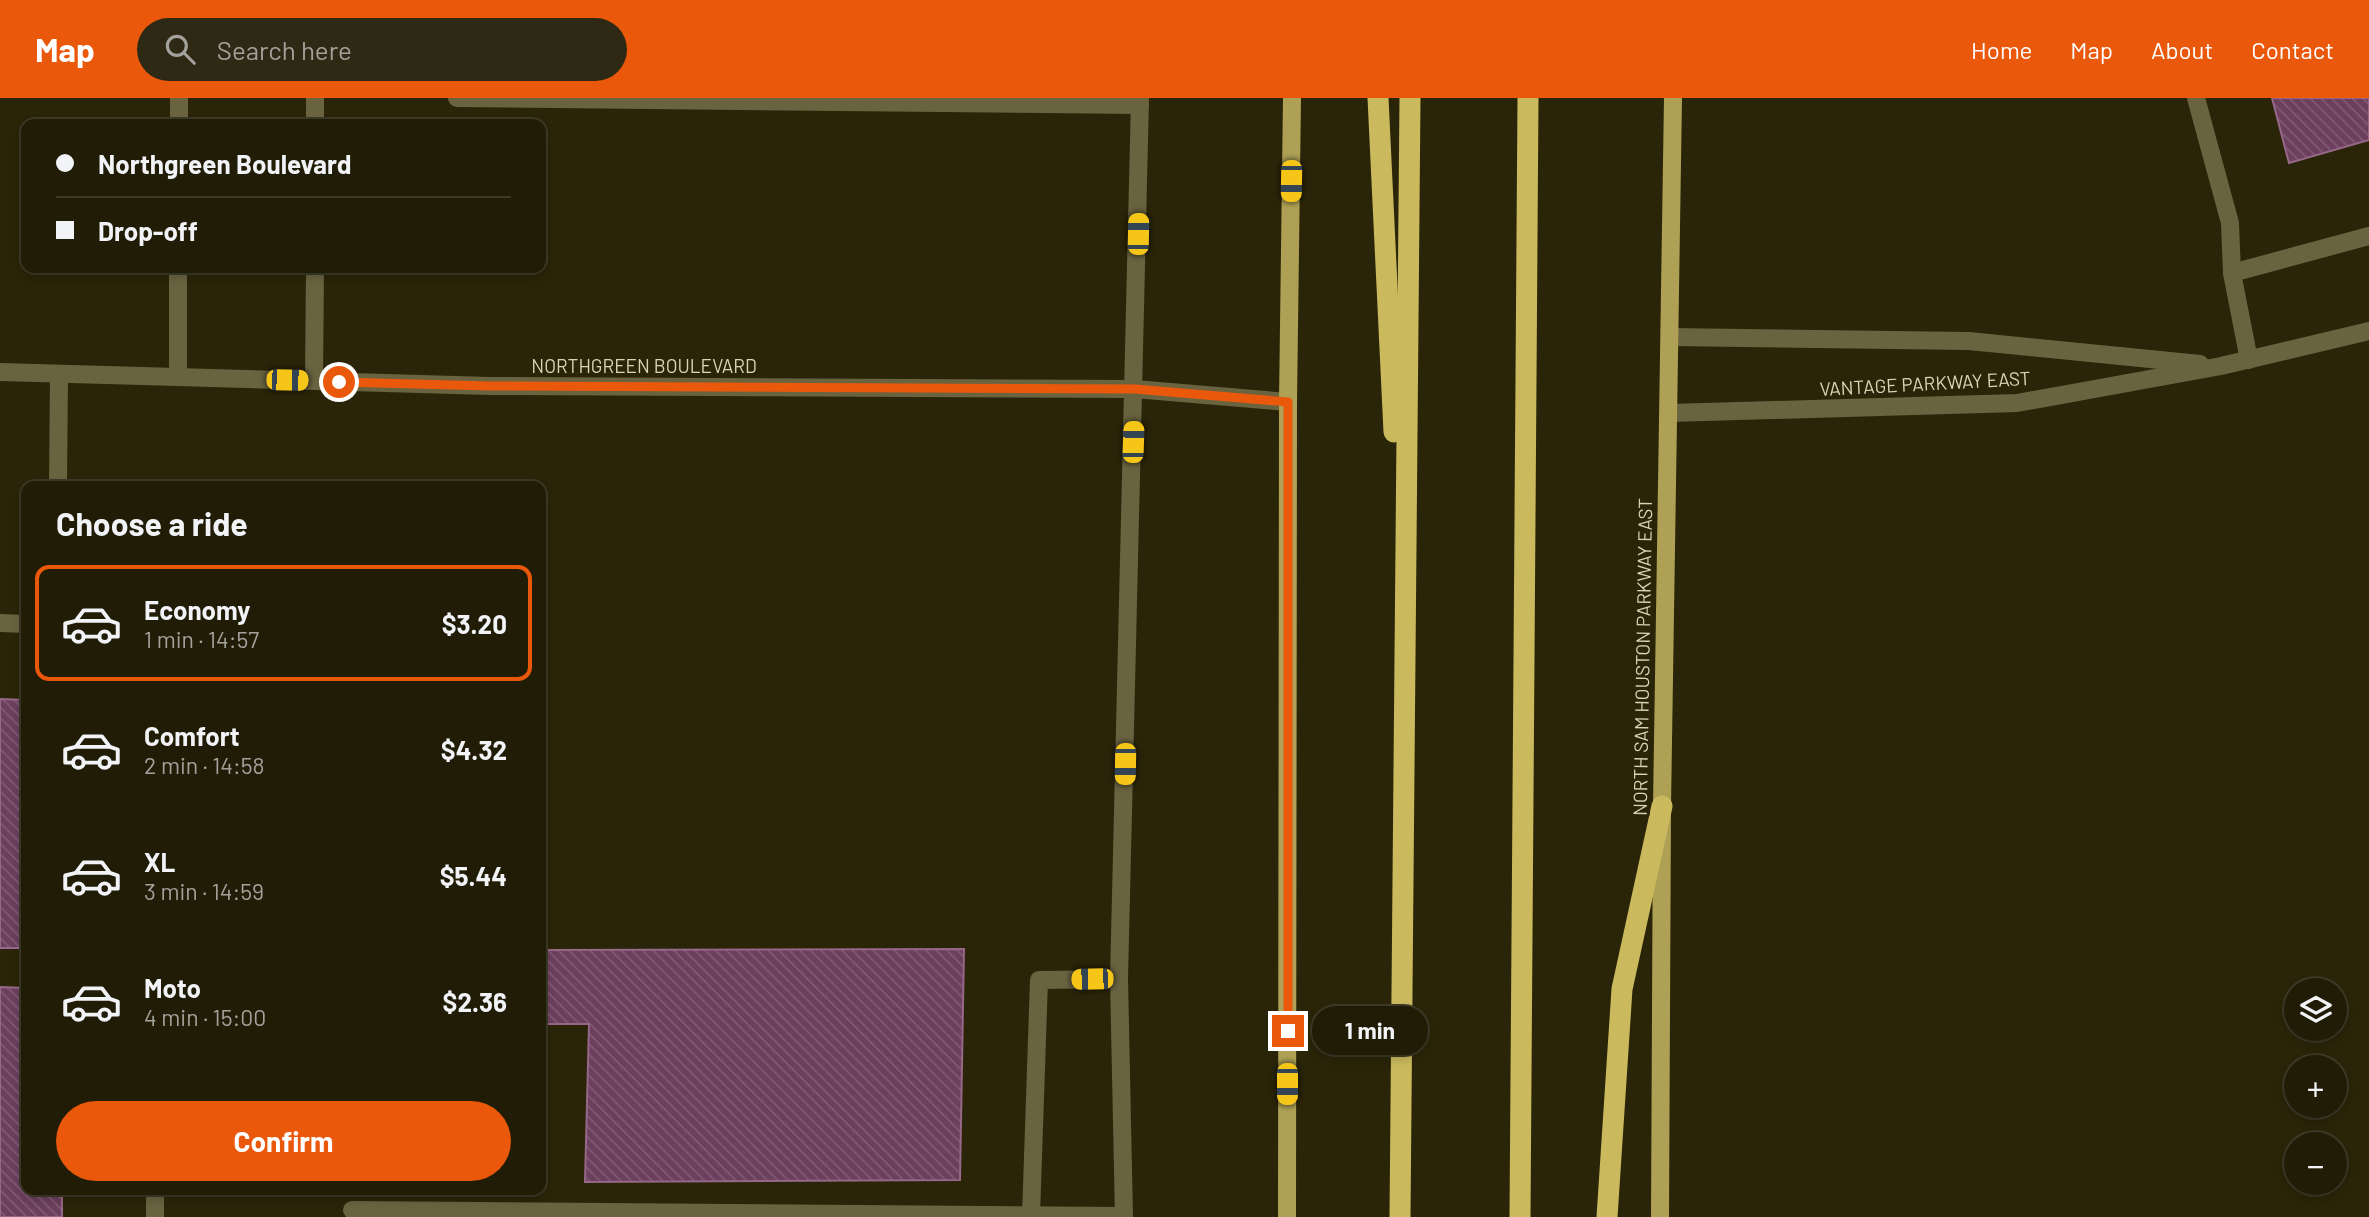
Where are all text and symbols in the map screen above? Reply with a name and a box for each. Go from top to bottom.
search box [137,18,627,81]
text: Map [35,29,95,69]
icon: search [161,30,199,68]
text: Search here [217,34,352,65]
text: Home [1971,35,2032,64]
text: Map [2070,35,2113,64]
text: About [2151,35,2213,64]
text: Contact [2251,35,2334,64]
text: Northgreen Boulevard [98,148,351,179]
car [1281,160,1302,202]
car [1128,213,1149,255]
text: Drop-off [98,215,198,246]
street label: NORTHGREEN BOULEVARD [531,354,757,377]
route start [323,366,355,398]
street label: VANTAGE PARKWAY EAST [1819,366,2031,400]
car [266,369,309,391]
car [1122,421,1145,463]
street label: NORTH SAM HOUSTON PARKWAY EAST [1628,498,1656,816]
text: Choose a ride [56,504,248,542]
icon: car [60,592,123,655]
text: Economy [144,594,250,625]
text: $3.20 [442,608,507,639]
text: 1 min · 14:57 [144,625,259,653]
icon: car [60,718,123,781]
text: Comfort [144,720,240,751]
text: $4.32 [441,734,507,765]
car [1115,743,1136,785]
text: 2 min · 14:58 [144,751,265,779]
icon: car [60,844,123,907]
text: XL [144,846,175,877]
text: $5.44 [440,860,507,891]
text: 3 min · 14:59 [144,877,264,905]
car [1071,968,1114,990]
icon: car [60,970,123,1033]
text: Moto [144,972,201,1003]
map controls [2284,978,2347,1195]
button: layers [2284,978,2347,1041]
text: $2.36 [443,986,507,1017]
text: 4 min · 15:00 [144,1003,266,1031]
callout: 1 min [1312,1006,1428,1056]
route end [1272,1015,1304,1047]
text: 1 min [1345,1016,1395,1044]
button: + [2284,1055,2347,1118]
car [1277,1063,1298,1105]
button: Confirm [56,1101,511,1181]
button: − [2284,1132,2347,1195]

